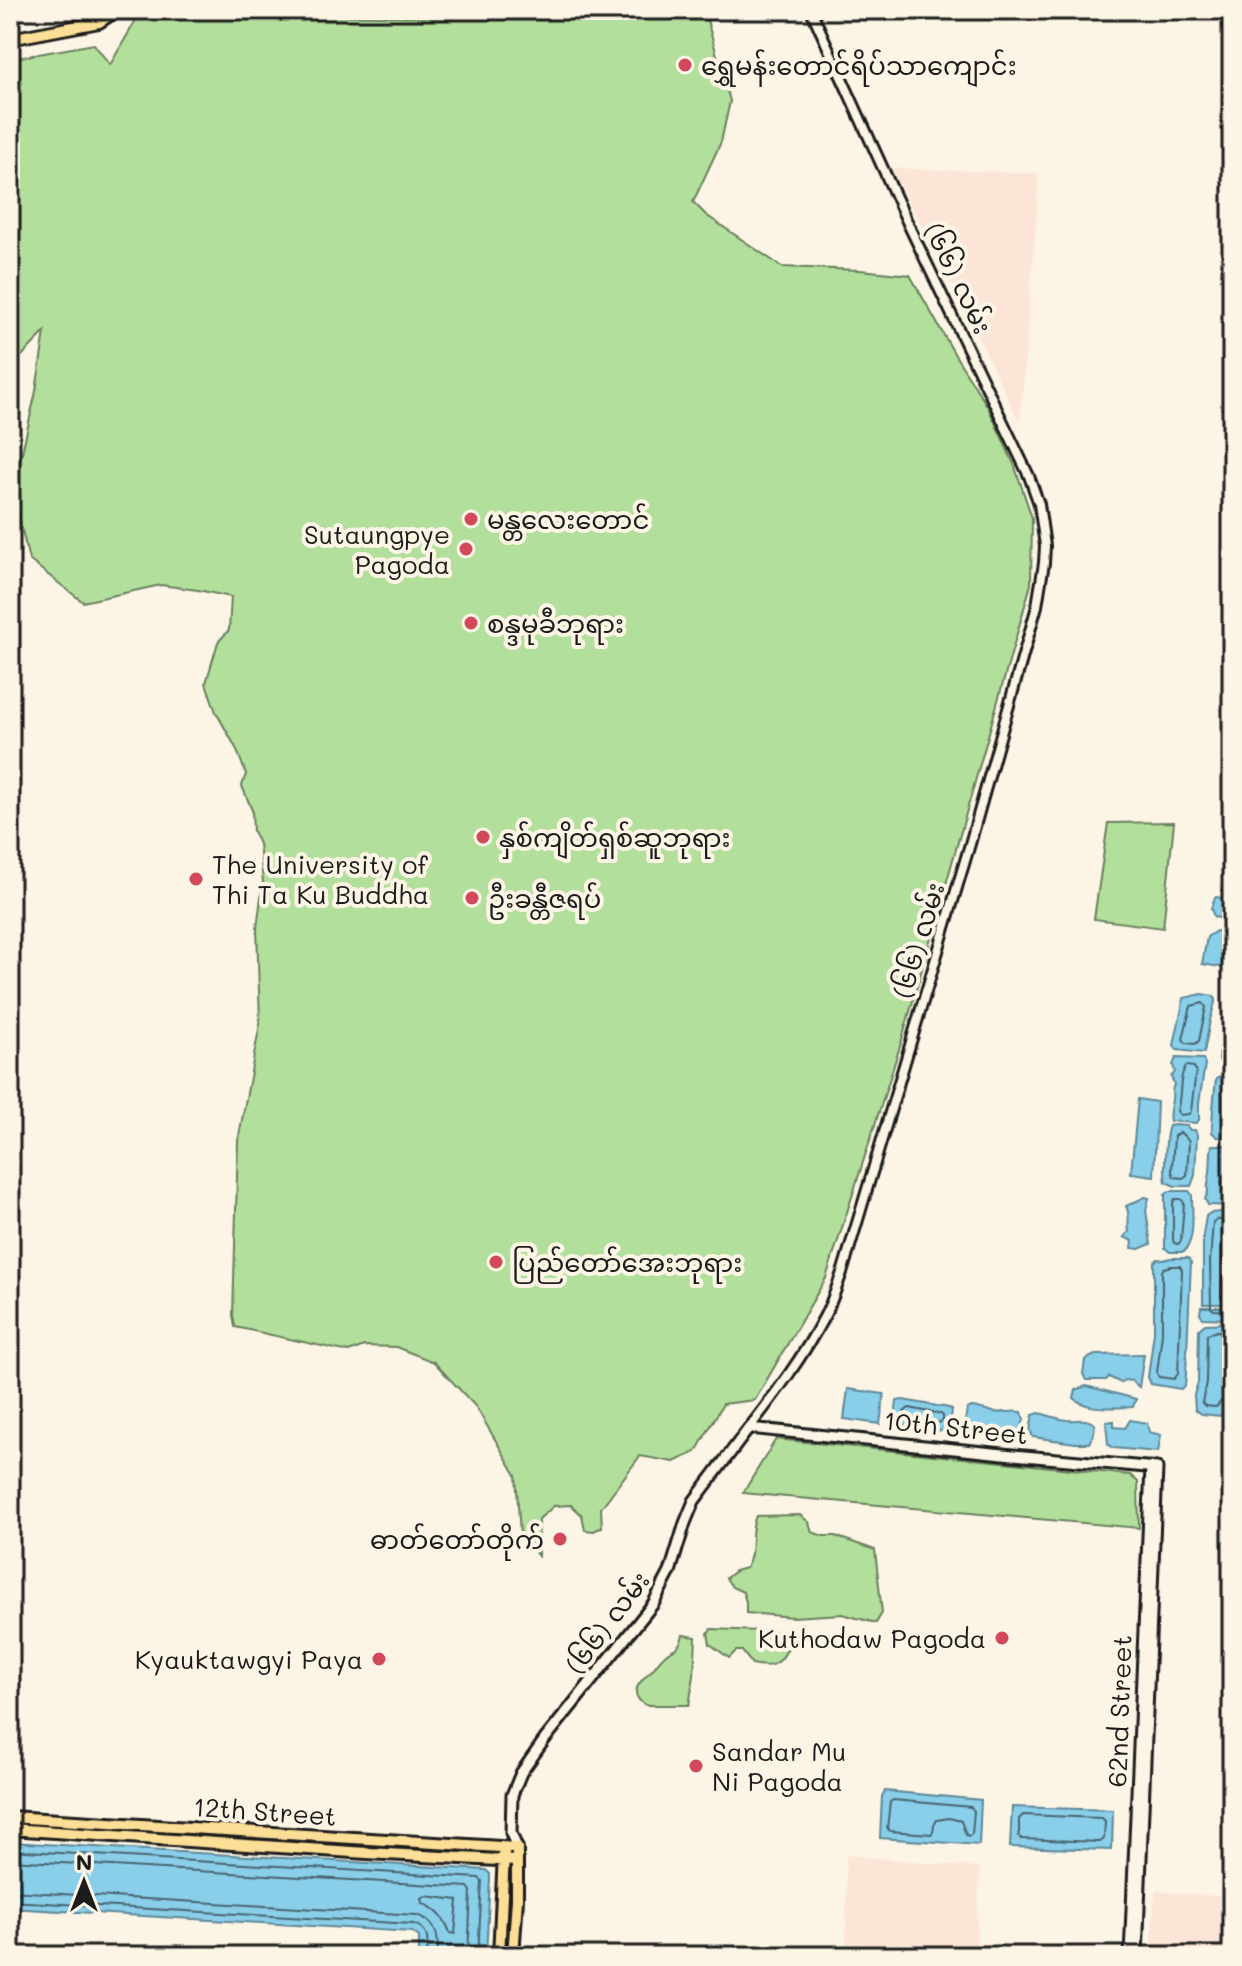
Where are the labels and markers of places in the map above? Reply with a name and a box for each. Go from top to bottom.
place label: ရွှေမန်းတောင်ရိပ်သာကျောင်း [701,48,1017,87]
marker: ရွှေမန်းတောင်ရိပ်သာကျောင်း [676,56,694,74]
place label: မန္တလေးတောင် [487,502,649,541]
marker: မန္တလေးတောင် [462,510,480,528]
place label: Sutaungpye Pagoda [304,517,450,581]
marker: Sutaungpye Pagoda [457,540,475,558]
place label: စန္ဒမုခီဘုရား [487,606,624,646]
marker: စန္ဒမုခီဘုရား [462,614,480,632]
place label: နှစ်ကျိတ်ရှစ်ဆူဘုရား [499,820,730,859]
marker: နှစ်ကျိတ်ရှစ်ဆူဘုရား [474,828,492,846]
place label: The University of Thi Ta Ku Buddha [212,847,429,911]
marker: The University of Thi Ta Ku Buddha [187,870,205,888]
place label: ဦးခန္တီဇရပ် [488,881,601,920]
marker: ဦးခန္တီဇရပ် [463,889,481,907]
place label: ပြည်တော်အေးဘုရား [512,1245,742,1284]
marker: ပြည်တော်အေးဘုရား [487,1253,505,1271]
place label: ဓာတ်တော်တိုက် [370,1522,544,1561]
marker: ဓာတ်တော်တိုက် [551,1530,569,1548]
place label: Kuthodaw Pagoda [758,1621,986,1655]
marker: Kuthodaw Pagoda [993,1629,1011,1647]
place label: Kyauktawgyi Paya [135,1642,363,1676]
marker: Kyauktawgyi Paya [370,1650,388,1668]
place label: Sandar Mu Ni Pagoda [712,1734,846,1798]
marker: Sandar Mu Ni Pagoda [687,1757,705,1775]

